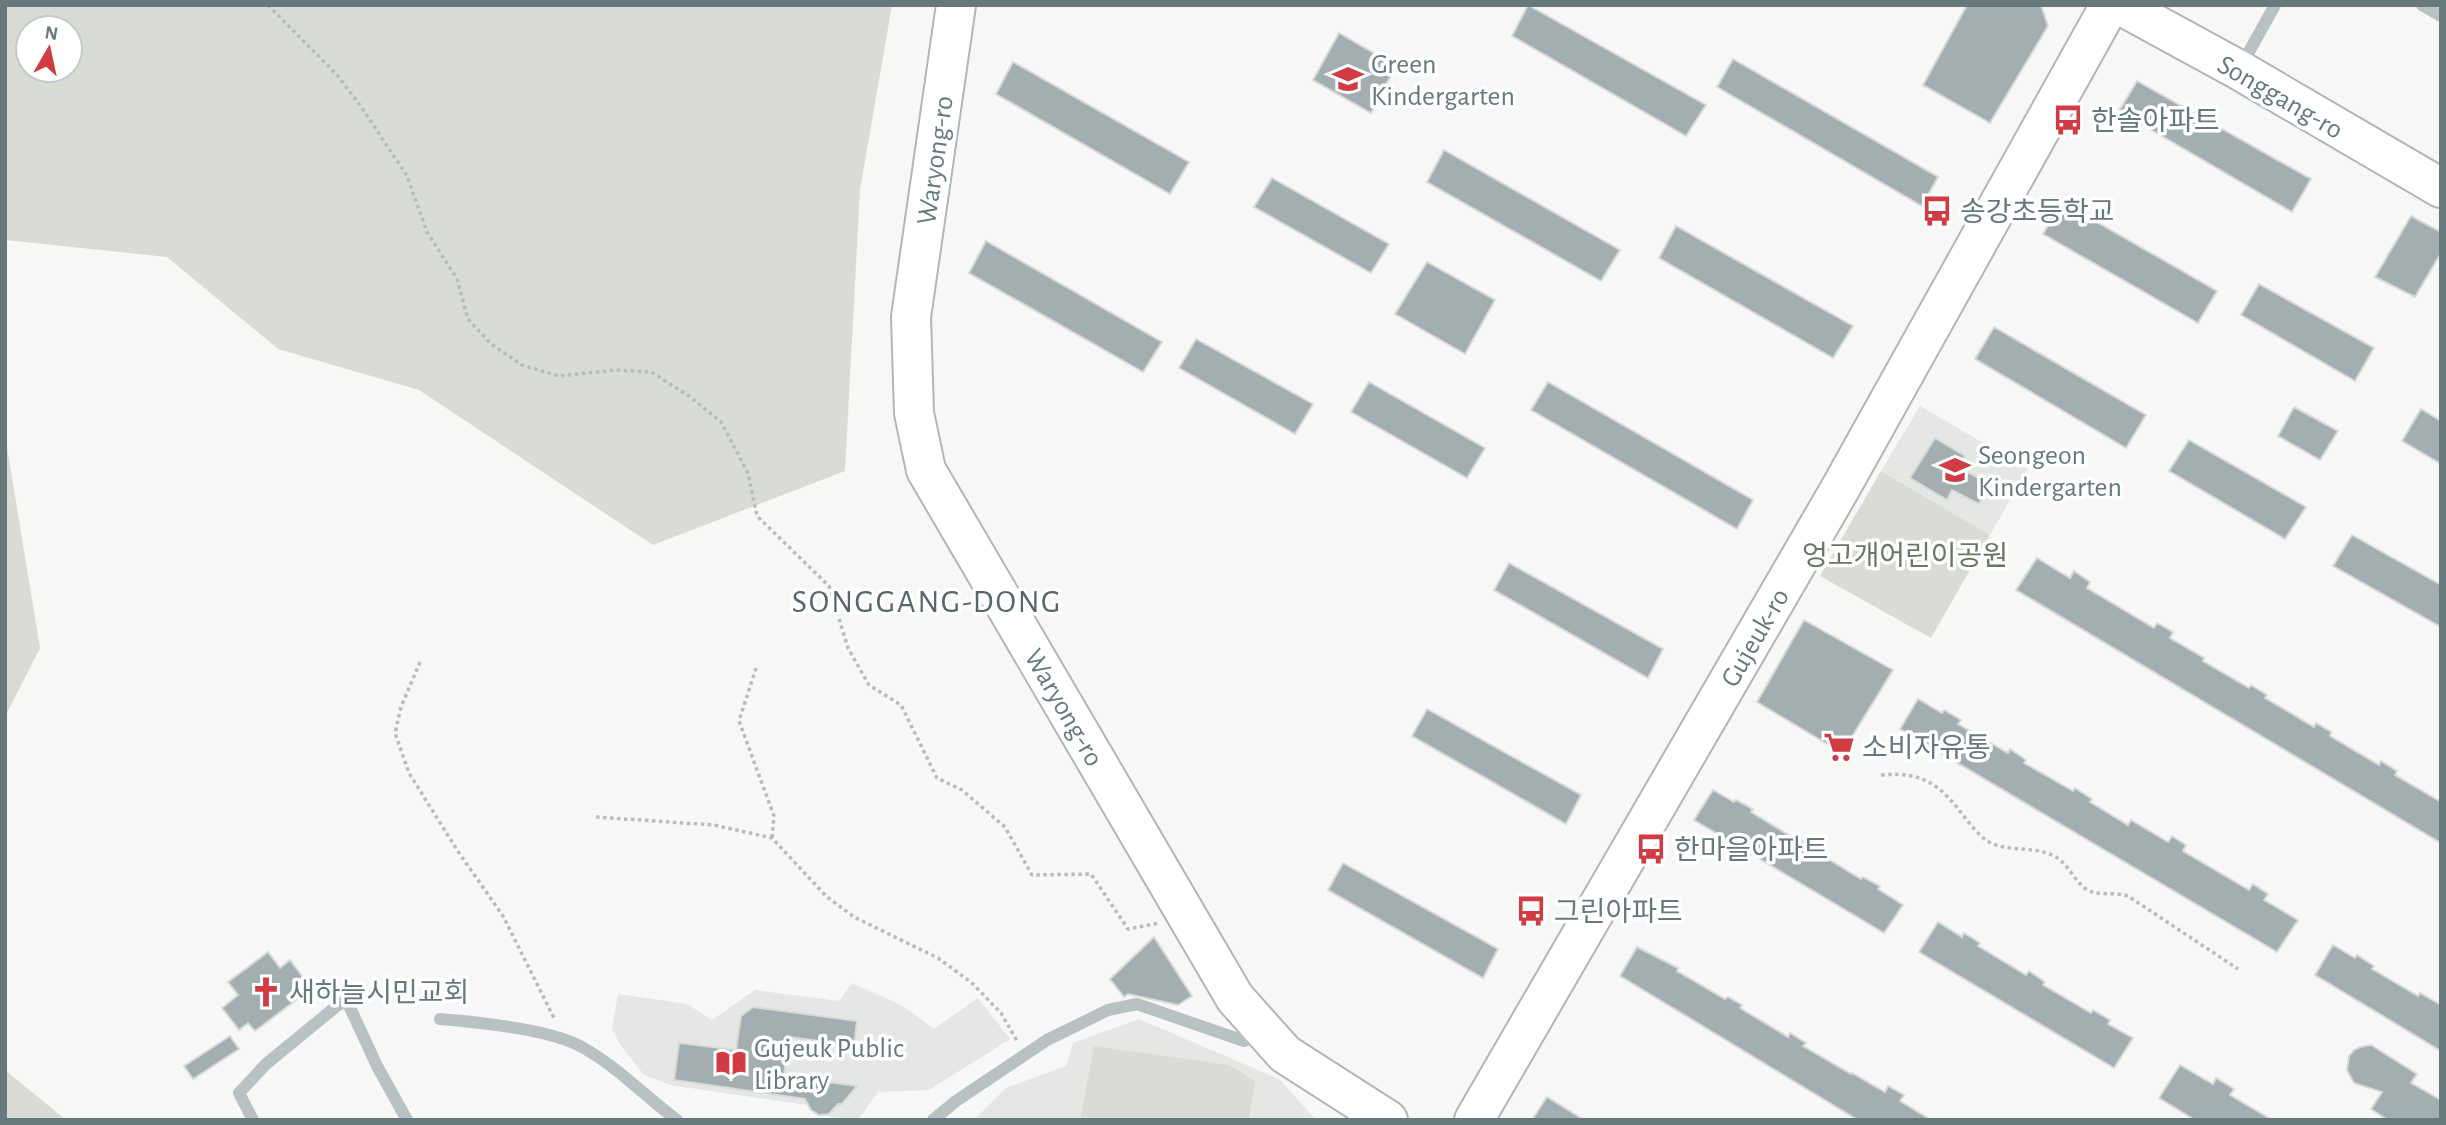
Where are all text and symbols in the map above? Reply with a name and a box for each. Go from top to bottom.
north arrow [14,14,84,84]
text: N [43,23,59,44]
place label: Green Kindergarten [1371,51,1515,111]
street label: Songgang-ro [2213,51,2347,145]
school or university icon: Green Kindergarten [1331,62,1365,96]
street label: Waryong-ro [913,94,959,227]
bus stop icon: 한솔아파트 [2051,103,2085,137]
place label: 한솔아파트 [2091,106,2220,136]
bus stop icon: 송강초등학교 [1920,194,1954,228]
place label: 송강초등학교 [1960,197,2115,227]
place label: Seongeon Kindergarten [1978,442,2122,502]
school or university icon: Seongeon Kindergarten [1938,453,1972,487]
park label: 엉고개어린이공원 [1802,541,2008,571]
street label: Gujeuk-ro [1717,584,1795,692]
district label: SONGGANG-DONG [792,586,1062,618]
street label: Waryong-ro [1019,645,1108,771]
supermarket icon: 소비자유통 [1822,730,1856,764]
place label: 소비자유통 [1862,733,1991,763]
bus stop icon: 한마을아파트 [1634,832,1668,866]
place label: 한마을아파트 [1674,835,1829,865]
bus stop icon: 그린아파트 [1514,894,1548,928]
place label: 그린아파트 [1554,897,1683,927]
church icon: 새하늘시민교회 [249,975,283,1009]
place label: 새하늘시민교회 [289,978,469,1008]
place label: Gujeuk Public Library [754,1035,904,1095]
library icon: Gujeuk Public Library [714,1046,748,1080]

